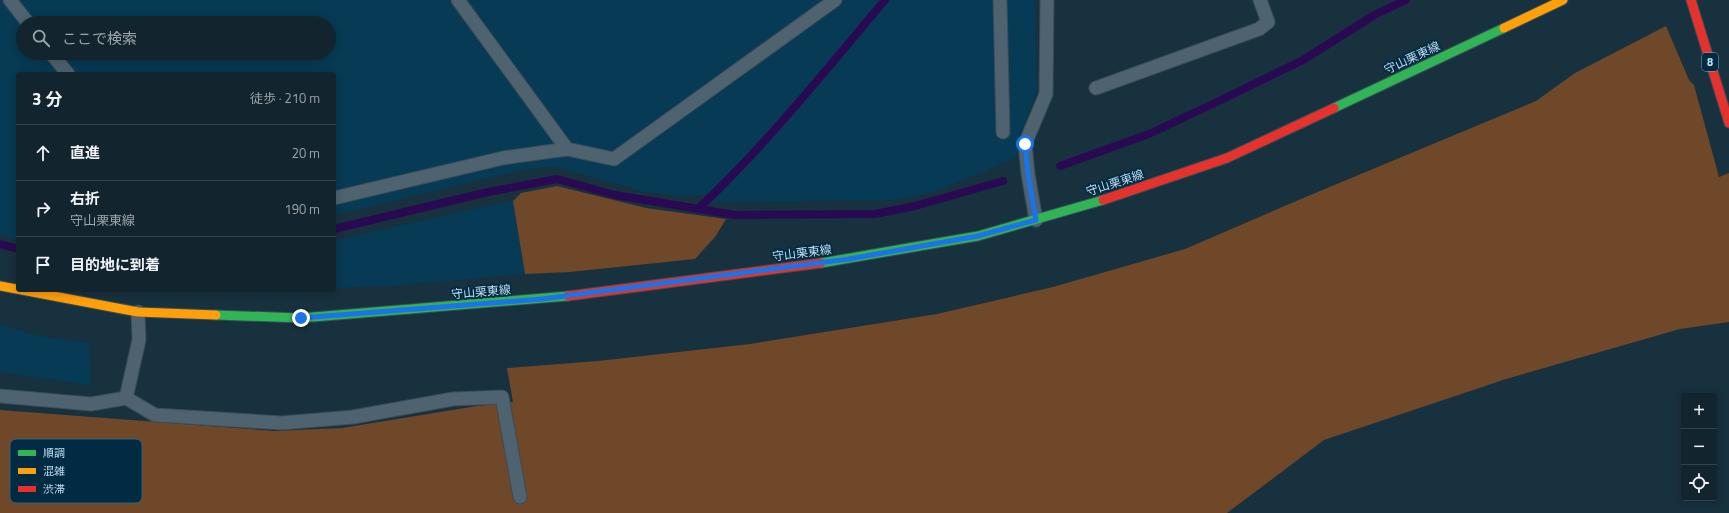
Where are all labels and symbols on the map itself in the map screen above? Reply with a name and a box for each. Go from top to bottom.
street label: 守山栗東線 [1381,36,1443,79]
road number: 8 [1702,53,1718,71]
route start [1016,135,1034,153]
street label: 守山栗東線 [1083,164,1146,201]
street label: 守山栗東線 [771,239,833,266]
street label: 守山栗東線 [450,279,512,304]
route end [292,309,310,327]
legend [10,439,142,503]
text: 順調 [43,445,65,461]
text: 混雑 [43,463,65,479]
text: 渋滞 [43,481,65,497]

